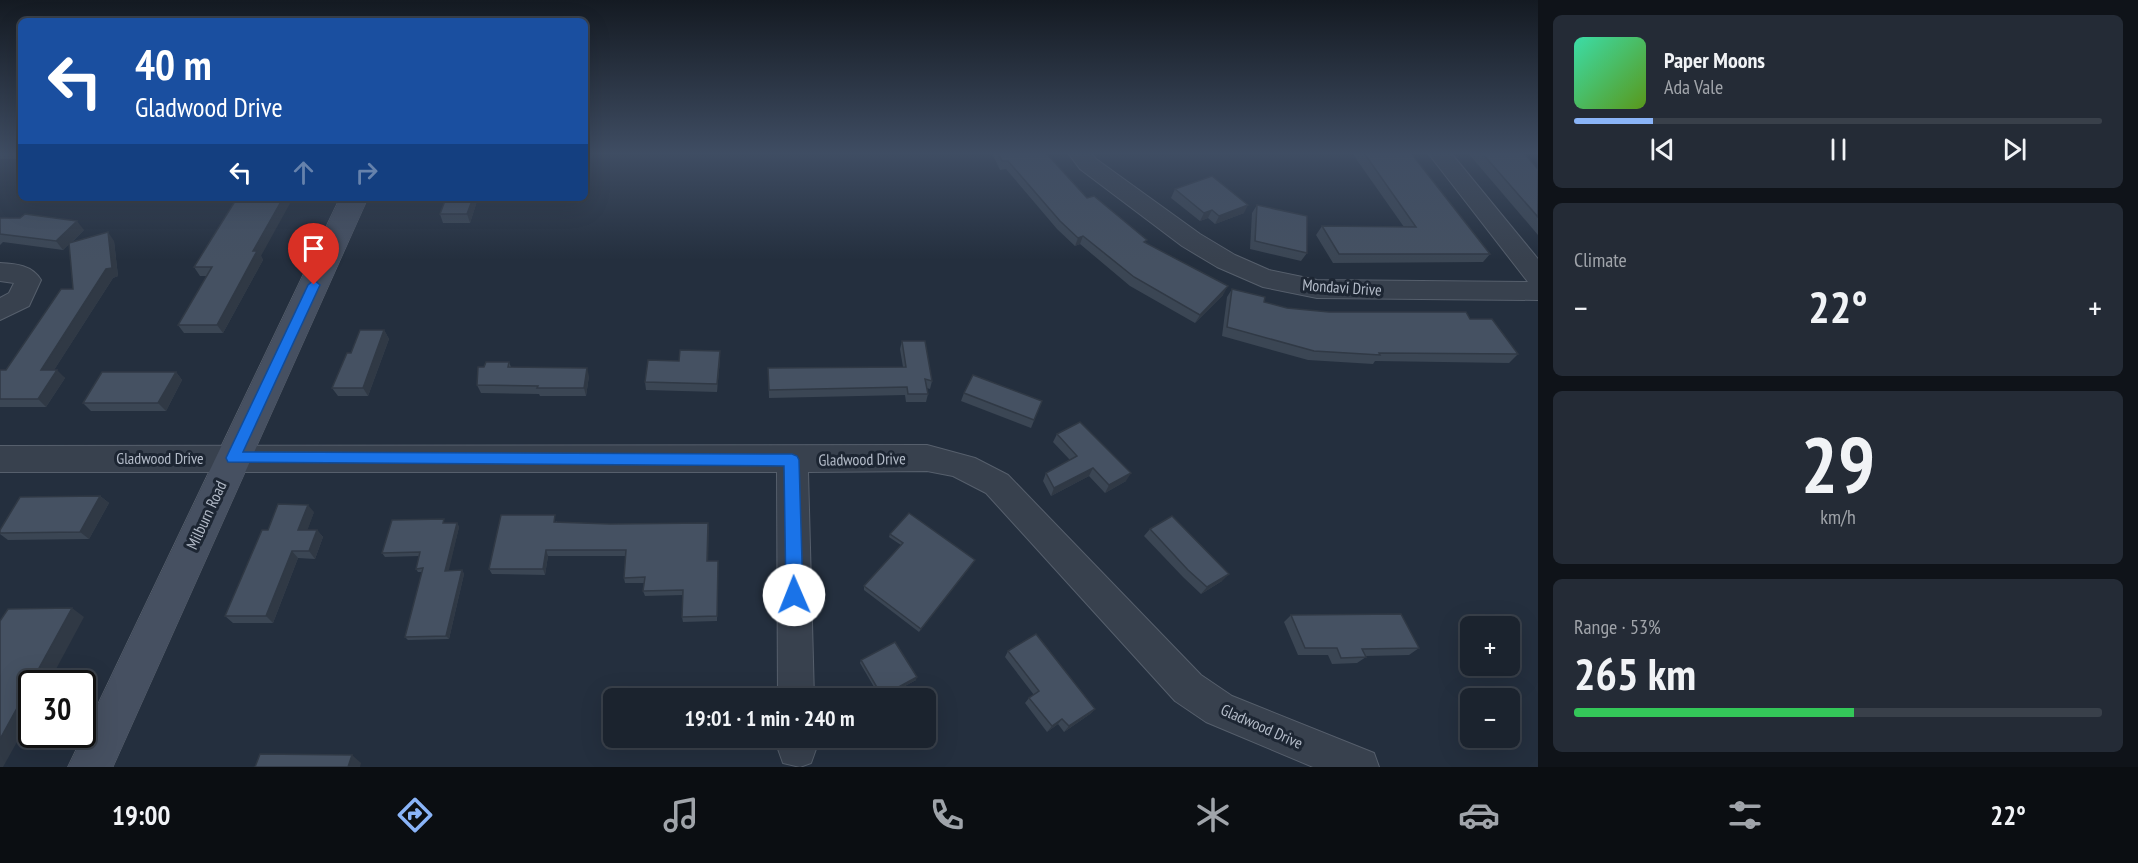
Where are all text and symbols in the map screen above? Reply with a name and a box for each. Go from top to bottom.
text: 40 m [135,37,212,92]
icon: left [36,42,114,120]
text: Paper Moons [1664,46,1765,74]
text: Ada Vale [1664,74,1723,100]
text: Gladwood Drive [135,90,283,124]
icon: previous [1646,133,1679,166]
icon: pause [1822,133,1855,166]
icon: next [1998,133,2031,166]
icon: left [224,156,257,189]
icon: ahead [287,156,320,189]
icon: right [350,156,383,189]
pin [288,223,339,285]
icon: arrive [297,232,330,265]
text: Climate [1574,247,1627,273]
street label: Mondavi Drive [1302,274,1382,300]
text: 22° [1808,277,1868,335]
text: − [1574,286,1588,329]
text: + [2088,286,2102,329]
text: 29 [1801,414,1875,515]
street label: Gladwood Drive [116,448,204,468]
street label: Gladwood Drive [818,448,906,470]
street label: Milburn Road [181,477,231,552]
text: km/h [1820,504,1856,530]
position arrow [762,563,826,627]
text: Range · 53% [1574,614,1661,640]
map controls [1460,616,1520,748]
button: + [1460,616,1520,676]
text: 265 km [1574,644,1696,702]
speed limit sign: 30 [18,670,96,748]
button: − [1460,688,1520,748]
street label: Gladwood Drive [1218,699,1306,753]
text: 19:01 · 1 min · 240 m [684,704,855,732]
icon: directions [394,794,436,836]
icon: music [660,794,702,836]
icon: phone [926,794,968,836]
icon: climate [1192,794,1234,836]
icon: car [1458,794,1500,836]
icon: filters [1724,794,1766,836]
text: 19:00 [112,798,170,832]
text: 22° [1990,798,2026,832]

